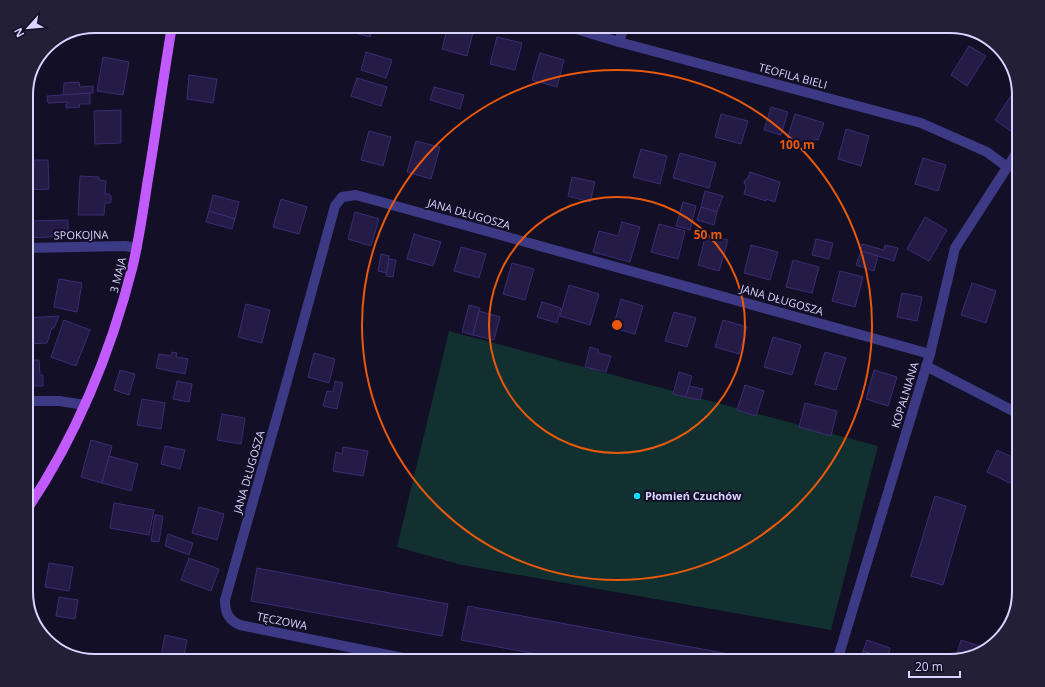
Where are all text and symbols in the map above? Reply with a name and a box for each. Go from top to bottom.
north arrow [8,8,48,48]
text: N [10,25,27,40]
street label: TEOFILA BIELI [757,59,829,92]
text: 100 m [779,136,815,153]
street label: JANA DŁUGOSZA [425,194,512,233]
text: 50 m [694,226,722,243]
street label: SPOKOJNA [54,227,108,242]
street label: 3 MAJA [106,256,129,294]
street label: JANA DŁUGOSZA [738,280,825,319]
centre of rings [610,318,624,332]
street label: KOPALNIANA [887,360,922,430]
street label: JANA DŁUGOSZA [229,429,268,516]
place label: Płomień Czuchów [645,488,742,503]
marker: Płomień Czuchów [632,491,642,501]
street label: TĘCZOWA [256,608,309,633]
scale bar [909,653,960,679]
text: 20 m [915,658,943,675]

